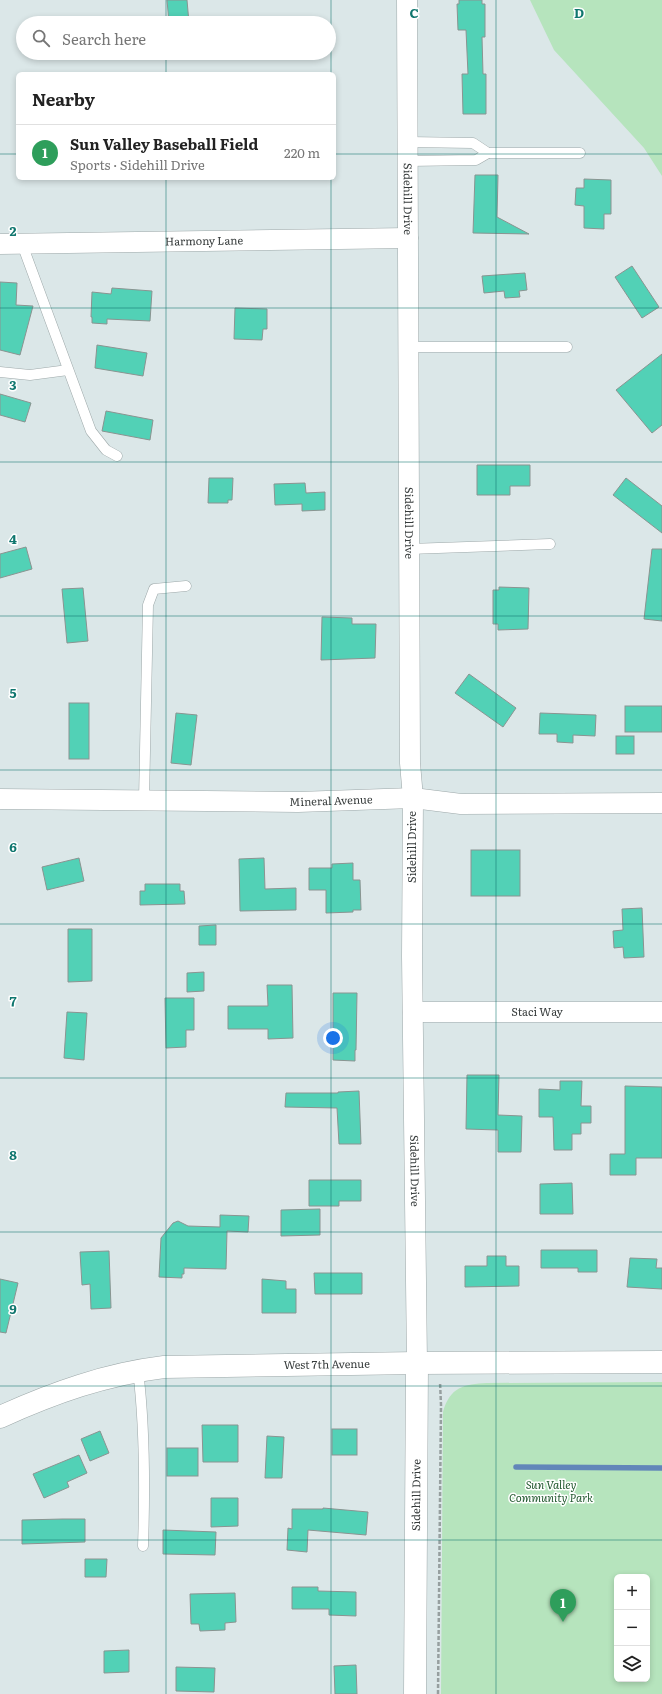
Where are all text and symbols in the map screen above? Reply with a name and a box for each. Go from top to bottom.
text: C [409,3,419,22]
text: D [574,3,584,22]
search box [16,16,336,60]
icon: search [30,27,52,49]
text: Search here [62,27,146,50]
text: Nearby [32,86,95,111]
text: Sun Valley Baseball Field [70,132,258,155]
text: 1 [42,143,48,162]
text: 220 m [284,143,320,162]
text: Sports · Sidehill Drive [70,155,205,174]
street label: Sidehill Drive [401,163,417,235]
text: 2 [10,221,17,240]
street label: Harmony Lane [165,231,243,249]
text: 3 [9,375,17,394]
street label: Sidehill Drive [402,487,418,559]
text: 4 [9,529,17,548]
text: 5 [9,683,17,702]
street label: Mineral Avenue [289,790,373,809]
street label: Sidehill Drive [403,811,419,883]
text: 6 [9,837,17,856]
text: 7 [9,991,17,1010]
street label: Staci Way [511,1003,563,1019]
your location [323,1028,343,1048]
street label: Sidehill Drive [407,1135,424,1207]
text: 8 [9,1145,17,1164]
text: 9 [9,1299,17,1318]
street label: West 7th Avenue [284,1355,370,1372]
street label: Sidehill Drive [407,1459,423,1531]
park label: Sun Valley Community Park [509,1476,593,1505]
map controls [614,1574,650,1682]
button: + [614,1574,650,1610]
pin: 1 [550,1589,576,1622]
button: − [614,1610,650,1646]
button: layers [614,1646,650,1682]

